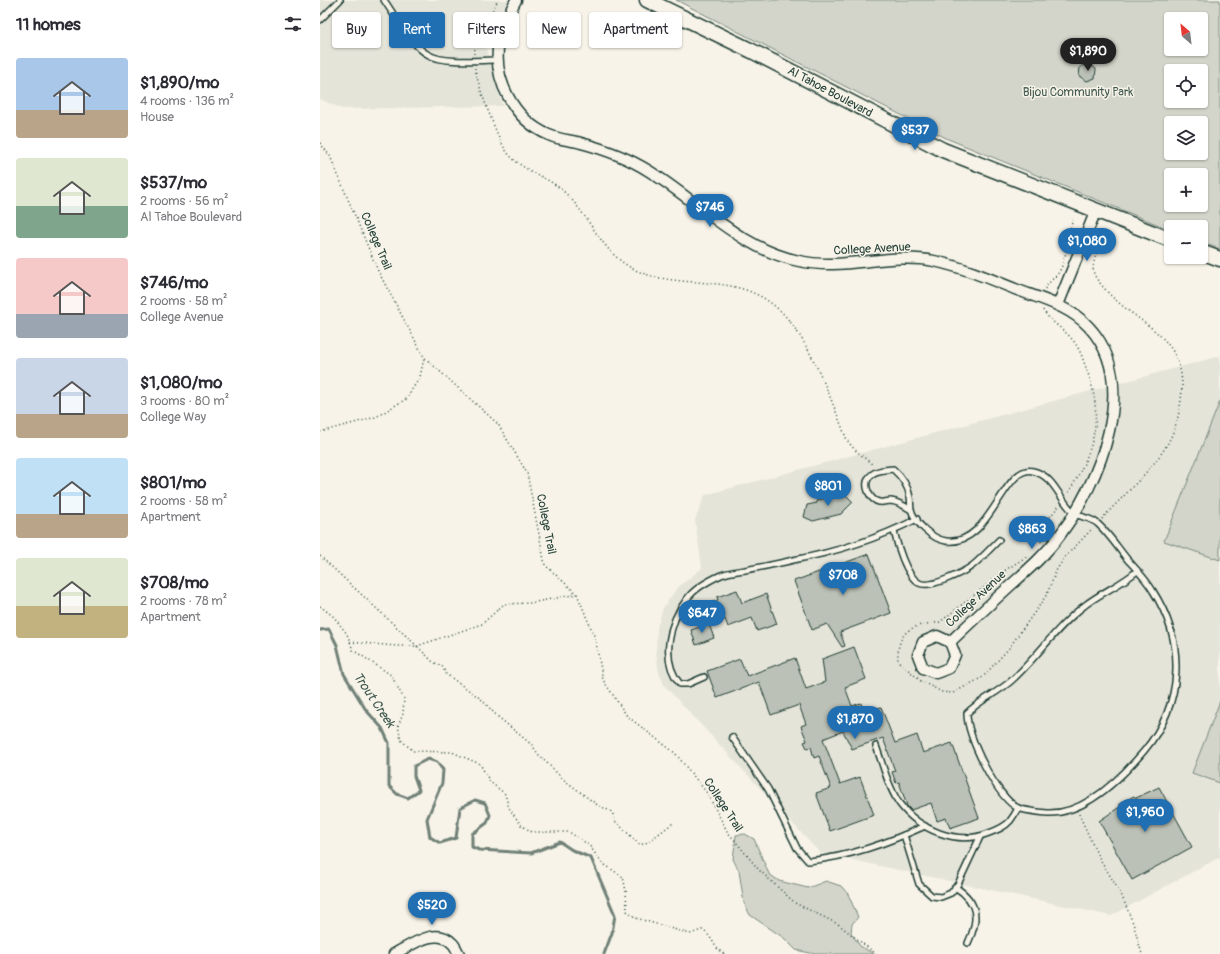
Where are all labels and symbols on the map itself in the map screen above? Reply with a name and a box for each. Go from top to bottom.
north arrow [1164,12,1208,56]
pin: $1,890 [1055,38,1121,72]
street label: Al Tahoe Boulevard [785,63,875,121]
park label: Bijou Community Park [1023,85,1133,100]
pin: $537 [891,117,939,151]
pin: $746 [686,194,734,228]
street label: College Trail [357,210,395,272]
pin: $1,080 [1054,228,1120,262]
street label: College Avenue [833,239,911,259]
pin: $801 [804,473,852,507]
street label: College Trail [533,493,559,556]
pin: $863 [1008,516,1056,550]
pin: $708 [819,562,867,596]
street label: College Avenue [943,567,1009,631]
pin: $647 [678,600,726,634]
water label: Trout Creek [350,669,399,732]
pin: $1,870 [822,706,888,740]
street label: College Trail [700,775,746,835]
pin: $1,960 [1112,799,1178,833]
pin: $520 [408,892,456,926]

